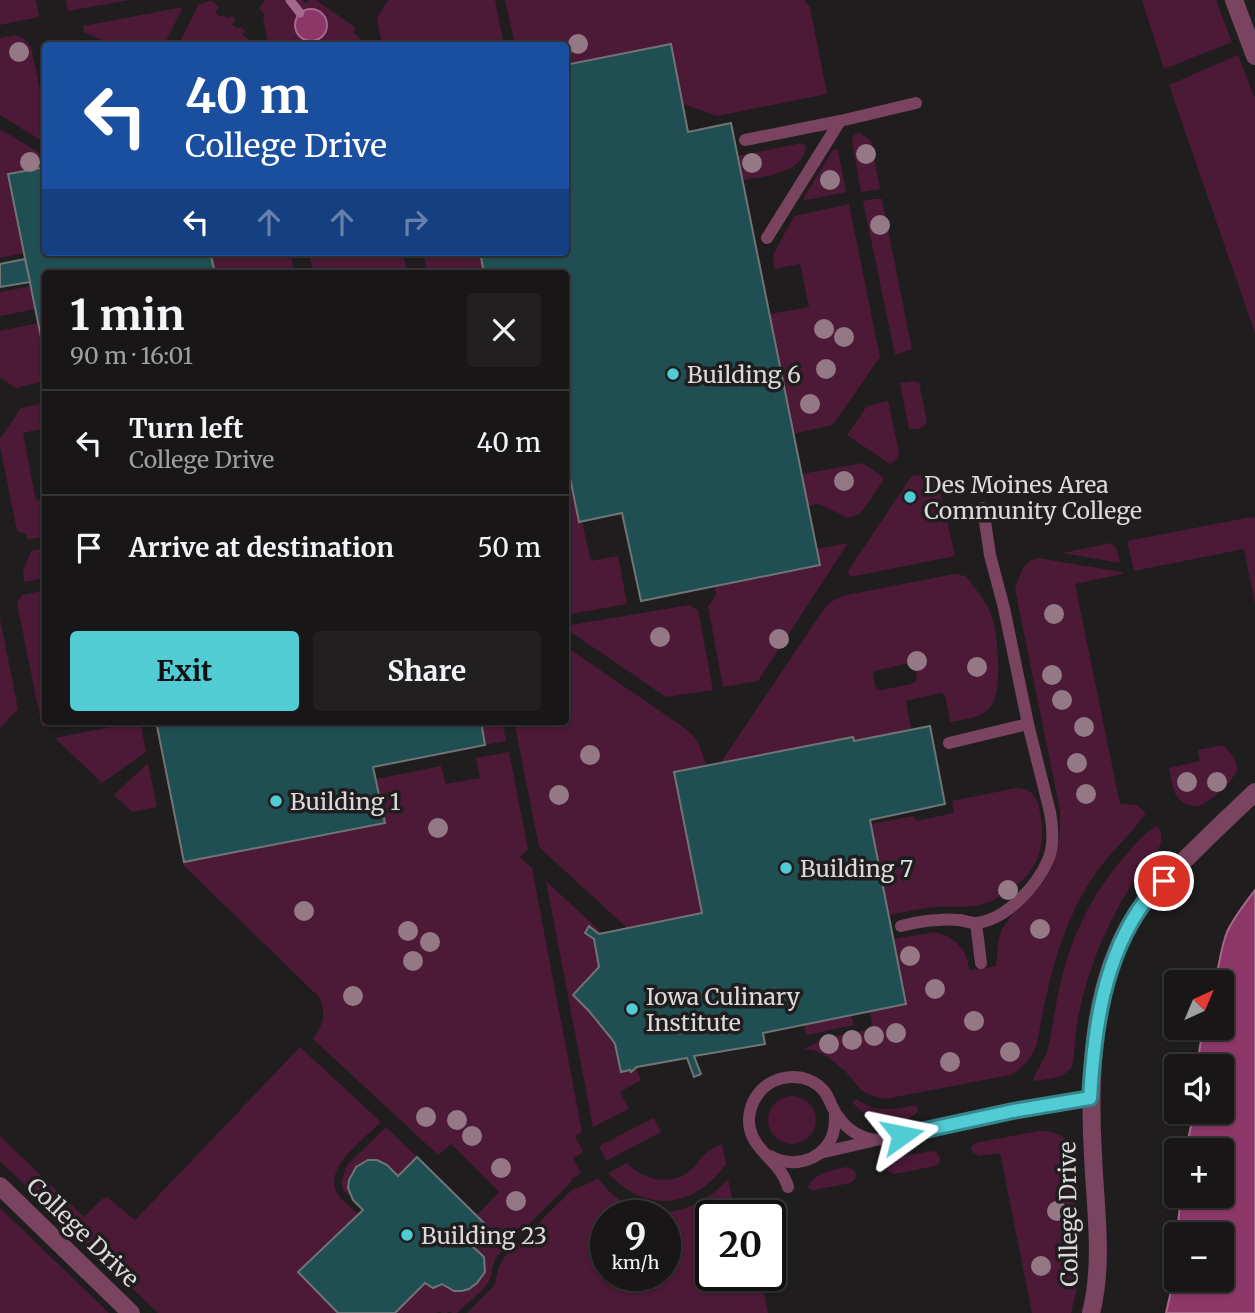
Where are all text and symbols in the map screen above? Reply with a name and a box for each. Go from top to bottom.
text: 40 m [185,65,309,126]
icon: left [70,70,161,161]
text: College Drive [185,126,387,166]
icon: left [177,203,215,241]
icon: ahead [250,203,288,241]
icon: ahead [323,203,361,241]
icon: right [396,203,434,241]
text: 1 min [70,289,184,341]
button: close [467,293,541,367]
text: 90 m · 16:01 [70,341,193,370]
place label: Building 6 [687,360,801,389]
marker: Building 6 [665,366,681,382]
text: Turn left [129,412,243,445]
icon: left [70,424,108,462]
text: 40 m [477,426,541,459]
text: College Drive [129,445,274,474]
place label: Des Moines Area Community College [924,470,1142,525]
marker: Des Moines Area Community College [902,489,918,505]
icon: arrive [70,529,108,567]
text: Arrive at destination [129,531,394,564]
text: 50 m [477,531,541,564]
button: Exit [70,631,299,711]
button: Share [313,631,541,711]
place label: Building 1 [290,787,400,816]
marker: Building 1 [268,793,284,809]
pin [1134,851,1194,911]
place label: Building 7 [800,854,913,883]
marker: Building 7 [778,860,794,876]
icon: arrive [1145,862,1183,900]
north arrow [1164,970,1234,1040]
map controls [1164,970,1234,1292]
place label: Iowa Culinary Institute [646,982,801,1037]
marker: Iowa Culinary Institute [624,1001,640,1017]
button: sound [1164,1054,1234,1124]
position arrow [865,1098,939,1172]
button: + [1164,1138,1234,1208]
street label: College Drive [1052,1141,1084,1287]
street label: College Drive [21,1171,145,1293]
speed limit sign: 20 [695,1200,786,1291]
text: 9 [625,1214,646,1258]
place label: Building 23 [421,1221,547,1250]
button: − [1164,1222,1234,1292]
marker: Building 23 [399,1227,415,1243]
text: km/h [612,1251,659,1274]

